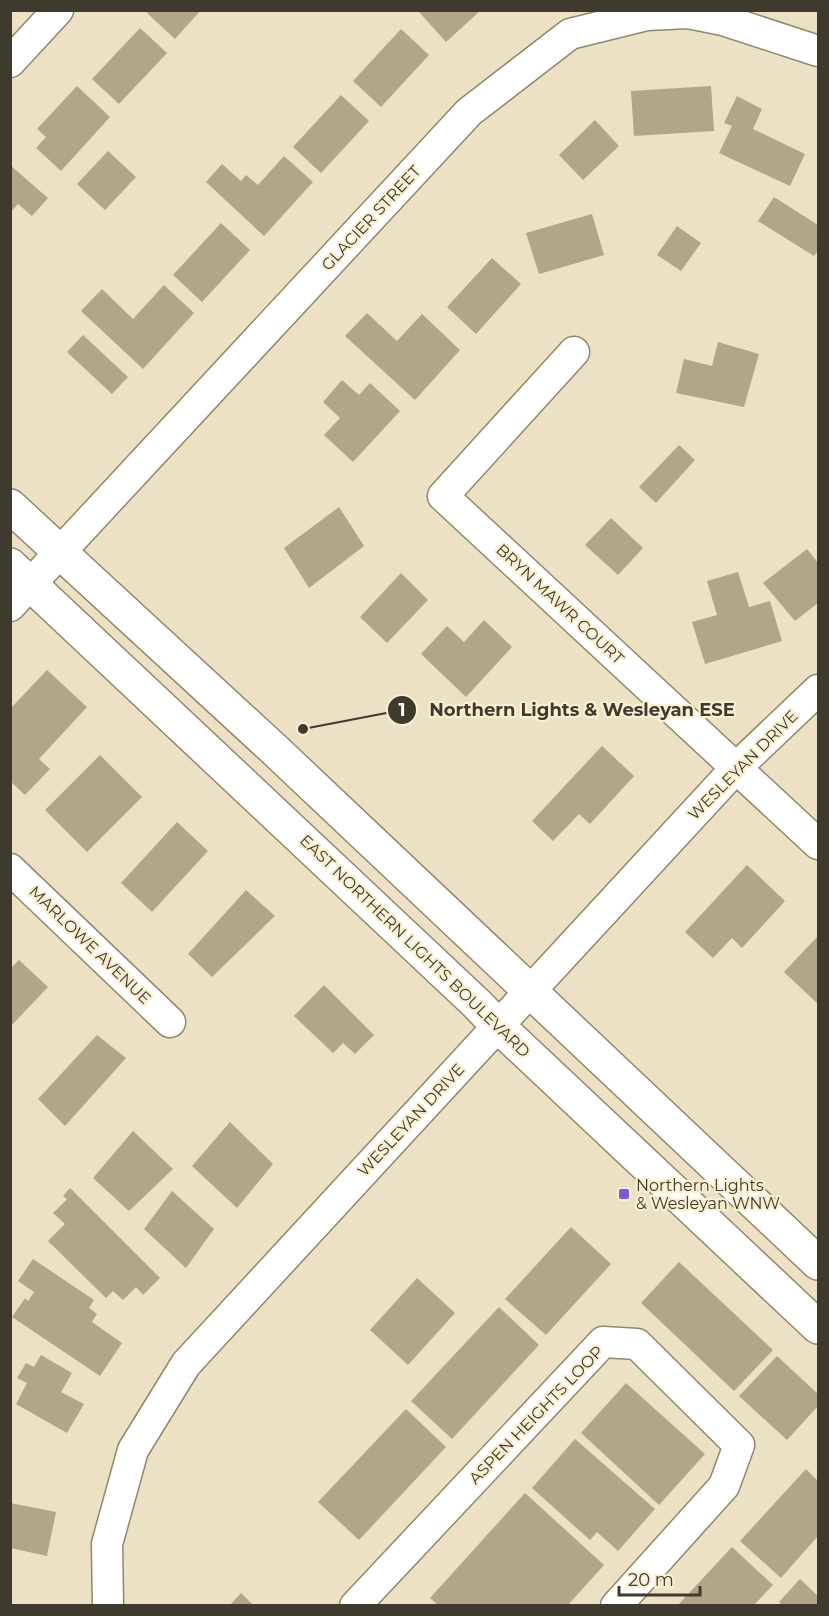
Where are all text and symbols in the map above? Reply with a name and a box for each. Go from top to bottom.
street label: GLACIER STREET [317,161,425,274]
street label: BRYN MAWR COURT [492,540,628,669]
callout: Northern Lights & Wesleyan ESE [387,692,747,728]
text: 1 [398,699,406,721]
text: Northern Lights & Wesleyan ESE [429,699,735,721]
street label: WESLEYAN DRIVE [684,706,802,824]
street label: EAST NORTHERN LIGHTS BOULEVARD [296,831,534,1061]
street label: MARLOWE AVENUE [25,882,155,1008]
street label: WESLEYAN DRIVE [354,1060,468,1180]
place label: Northern Lights & Wesleyan WNW [636,1176,780,1213]
marker: Northern Lights & Wesleyan WNW [617,1187,631,1201]
street label: ASPEN HEIGHTS LOOP [465,1342,607,1488]
scale bar [619,1559,700,1597]
text: 20 m [628,1569,674,1591]

